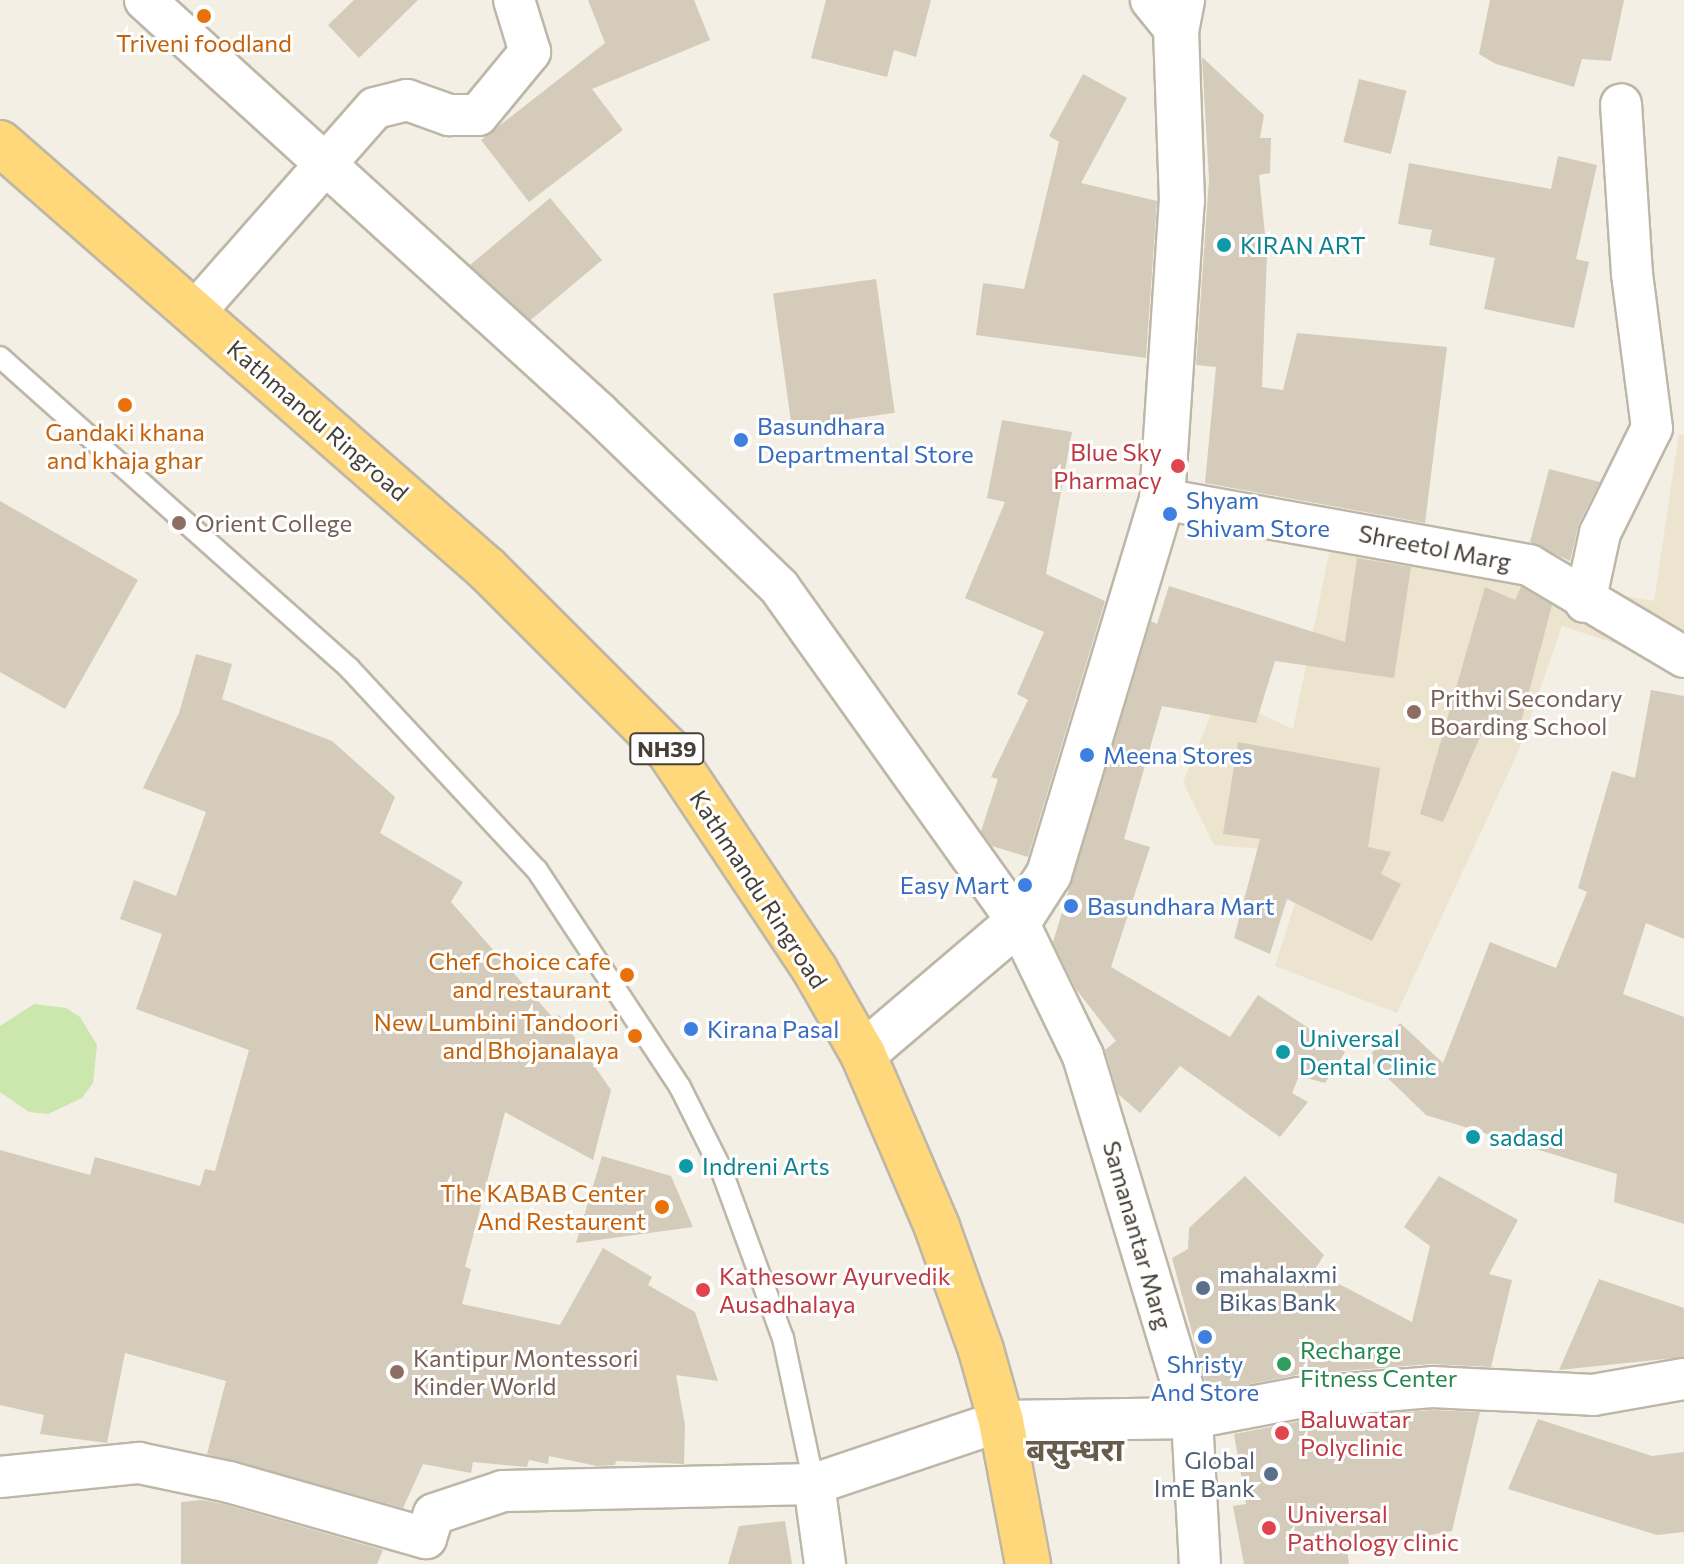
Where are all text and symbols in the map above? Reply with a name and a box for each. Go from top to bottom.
marker: Triveni foodland [195,7,213,25]
place label: Triveni foodland [116,29,292,57]
place label: KIRAN ART [1240,231,1366,259]
marker: KIRAN ART [1215,236,1233,254]
street label: Kathmandu Ringroad [222,334,414,506]
marker: Gandaki khana and khaja ghar [116,396,134,414]
place label: Basundhara Departmental Store [757,412,974,468]
place label: Gandaki khana and khaja ghar [45,418,205,474]
marker: Basundhara Departmental Store [732,431,750,449]
place label: Blue Sky Pharmacy [1053,438,1162,494]
marker: Blue Sky Pharmacy [1169,457,1187,475]
place label: Shyam Shivam Store [1186,486,1330,542]
marker: Shyam Shivam Store [1161,505,1179,523]
place label: Orient College [195,509,352,537]
marker: Orient College [170,514,188,532]
street label: Shreetol Marg [1356,518,1514,576]
place label: Prithvi Secondary Boarding School [1430,684,1622,740]
marker: Prithvi Secondary Boarding School [1405,703,1423,721]
road number: NH39 [629,731,705,767]
place label: Meena Stores [1103,741,1253,769]
marker: Meena Stores [1078,746,1096,764]
street label: Kathmandu Ringroad [684,785,834,993]
place label: Easy Mart [900,871,1009,899]
marker: Easy Mart [1016,876,1034,894]
place label: Basundhara Mart [1087,892,1274,920]
marker: Basundhara Mart [1062,897,1080,915]
place label: Chef Choice cafe and restaurant [428,947,611,1003]
marker: Chef Choice cafe and restaurant [618,966,636,984]
place label: New Lumbini Tandoori and Bhojanalaya [374,1008,619,1064]
place label: Kirana Pasal [707,1015,839,1043]
marker: Kirana Pasal [682,1020,700,1038]
place label: Universal Dental Clinic [1299,1024,1437,1080]
marker: New Lumbini Tandoori and Bhojanalaya [626,1027,644,1045]
marker: Universal Dental Clinic [1274,1043,1292,1061]
place label: sadasd [1489,1123,1564,1151]
marker: sadasd [1464,1128,1482,1146]
street label: Samanantar Marg [1097,1137,1179,1333]
place label: Indreni Arts [702,1152,830,1180]
marker: Indreni Arts [677,1157,695,1175]
place label: The KABAB Center And Restaurent [440,1179,646,1235]
marker: The KABAB Center And Restaurent [653,1198,671,1216]
place label: mahalaxmi Bikas Bank [1219,1260,1337,1316]
place label: Kathesowr Ayurvedik Ausadhalaya [719,1262,951,1318]
marker: mahalaxmi Bikas Bank [1194,1279,1212,1297]
marker: Kathesowr Ayurvedik Ausadhalaya [694,1281,712,1299]
marker: Shristy And Store [1196,1328,1214,1346]
place label: Recharge Fitness Center [1300,1336,1457,1392]
place label: Kantipur Montessori Kinder World [413,1344,638,1400]
place label: Shristy And Store [1151,1350,1259,1406]
marker: Recharge Fitness Center [1275,1355,1293,1373]
marker: Kantipur Montessori Kinder World [388,1363,406,1381]
place label: Baluwatar Polyclinic [1300,1405,1411,1461]
marker: Baluwatar Polyclinic [1271,1422,1293,1444]
district label: बसुन्धरा [1026,1429,1124,1467]
place label: Global ImE Bank [1154,1446,1255,1502]
marker: Global ImE Bank [1262,1465,1280,1483]
place label: Universal Pathology clinic [1287,1500,1459,1556]
marker: Universal Pathology clinic [1258,1517,1280,1539]

